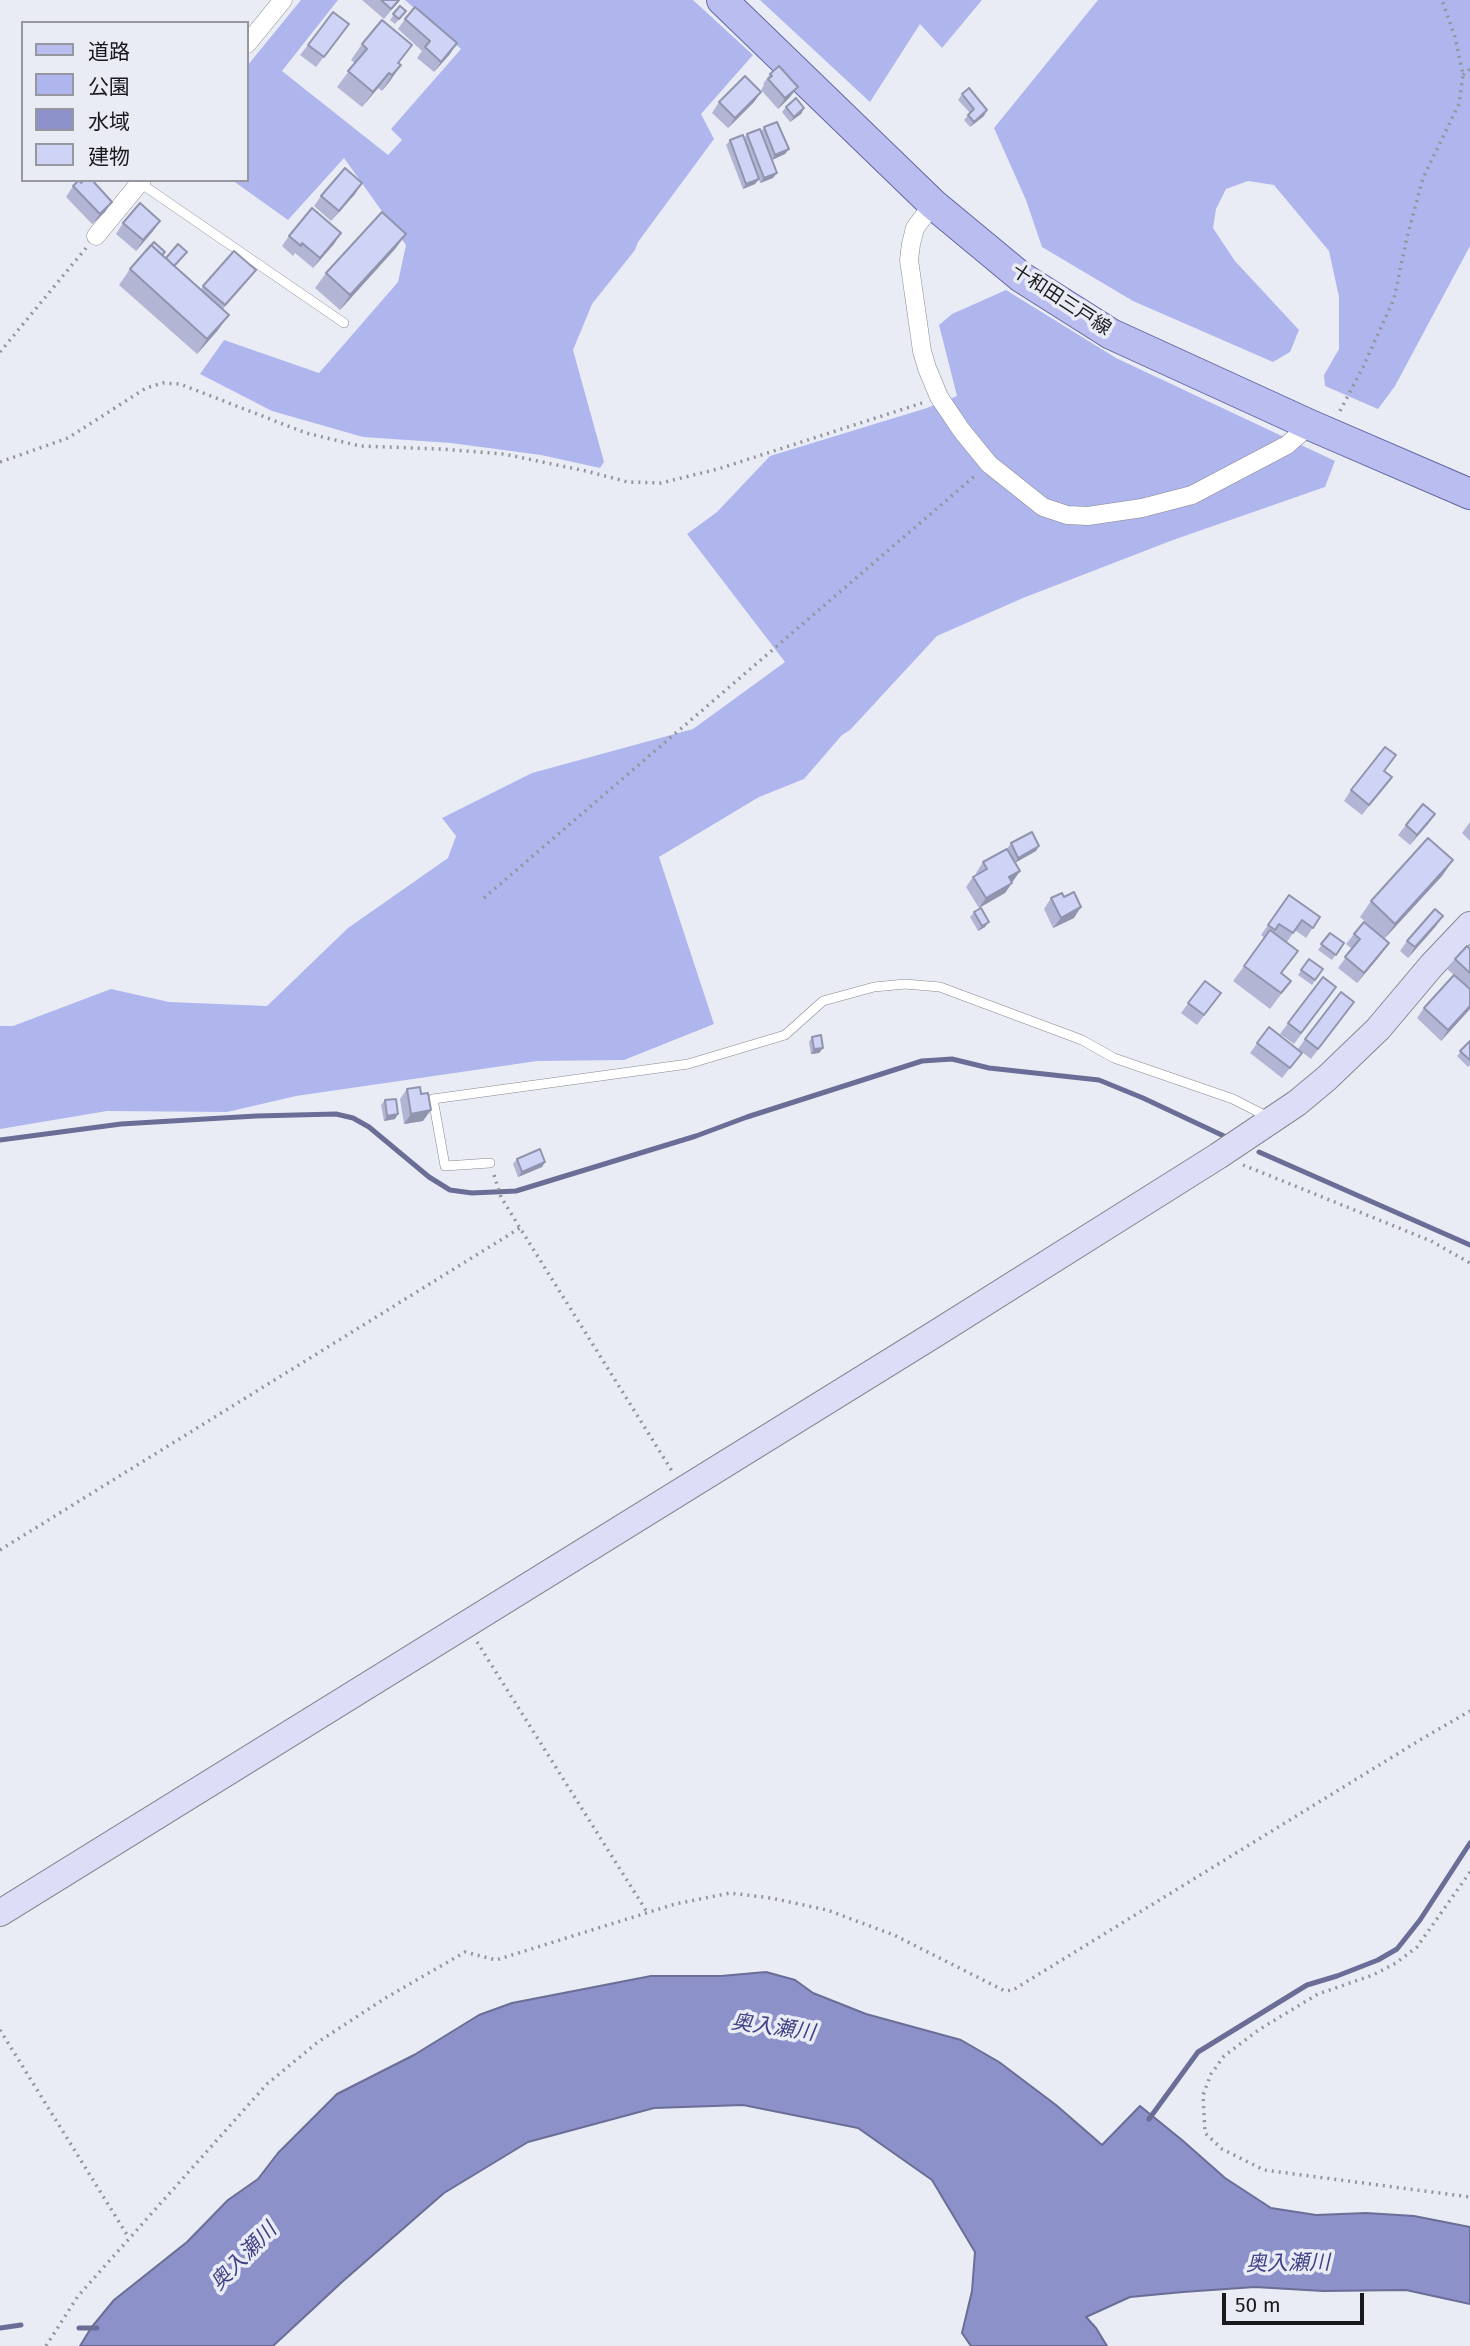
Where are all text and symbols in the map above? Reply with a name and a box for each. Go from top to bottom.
legend [21,21,248,182]
text: 道路 [88,39,130,65]
text: 公園 [88,74,130,100]
text: 水域 [88,109,130,135]
text: 建物 [88,144,130,170]
street label: 十和田三戸線 [1007,259,1115,341]
water label: 奥入瀬川 [730,2010,816,2046]
water label: 奥入瀬川 [206,2218,282,2296]
water label: 奥入瀬川 [1246,2251,1330,2277]
scale bar [1225,2280,1367,2324]
text: 50 m [1235,2292,1281,2318]

